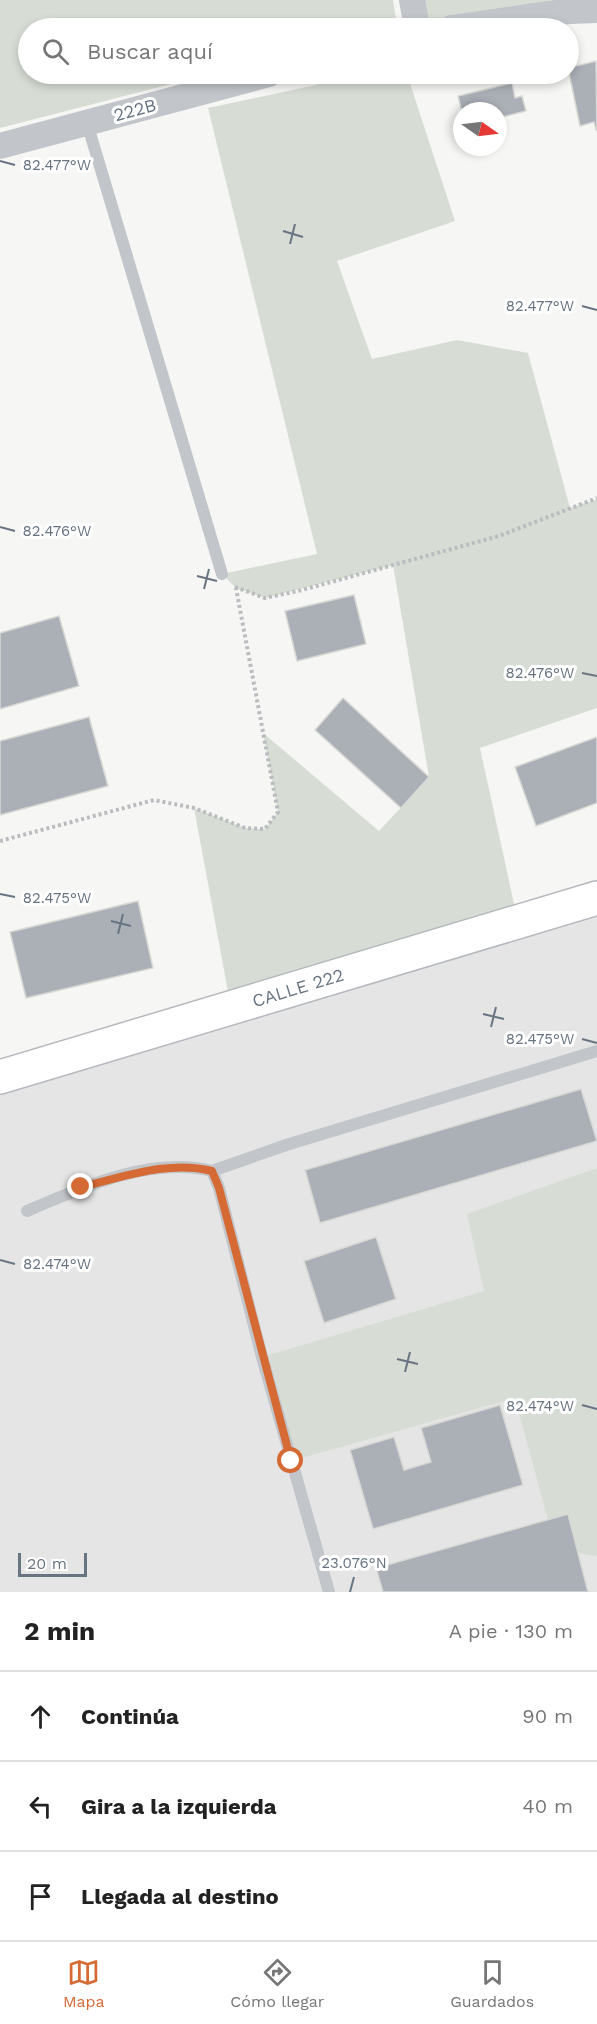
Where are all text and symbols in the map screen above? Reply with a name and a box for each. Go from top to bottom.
search box [18,18,579,84]
icon: search [39,35,72,68]
text: Buscar aquí [87,39,213,64]
street label: 222B [111,94,158,125]
north arrow [453,102,507,156]
text: 82.477°W [23,156,91,174]
text: 82.477°W [506,297,574,315]
text: 82.476°W [23,522,91,540]
text: 82.476°W [506,664,574,682]
text: 82.475°W [23,889,91,907]
street label: CALLE 222 [249,964,346,1011]
text: 82.475°W [506,1030,574,1048]
route end [67,1173,93,1199]
text: 82.474°W [23,1255,91,1273]
text: 82.474°W [506,1397,574,1415]
route start [277,1447,303,1473]
scale bar [18,1550,87,1578]
text: 20 m [27,1554,67,1573]
text: 23.076°N [321,1554,387,1572]
text: 2 min [24,1616,95,1646]
text: A pie · 130 m [449,1619,573,1643]
icon: ahead [24,1700,57,1733]
text: Continúa [81,1704,179,1729]
text: 90 m [522,1704,573,1728]
icon: left [24,1790,57,1823]
text: Gira a la izquierda [81,1794,277,1819]
text: 40 m [522,1794,573,1818]
icon: arrive [24,1880,57,1913]
text: Llegada al destino [81,1884,279,1909]
tab: Mapa [63,1956,105,2011]
tab: Cómo llegar [230,1956,324,2011]
tab: Guardados [450,1956,534,2011]

